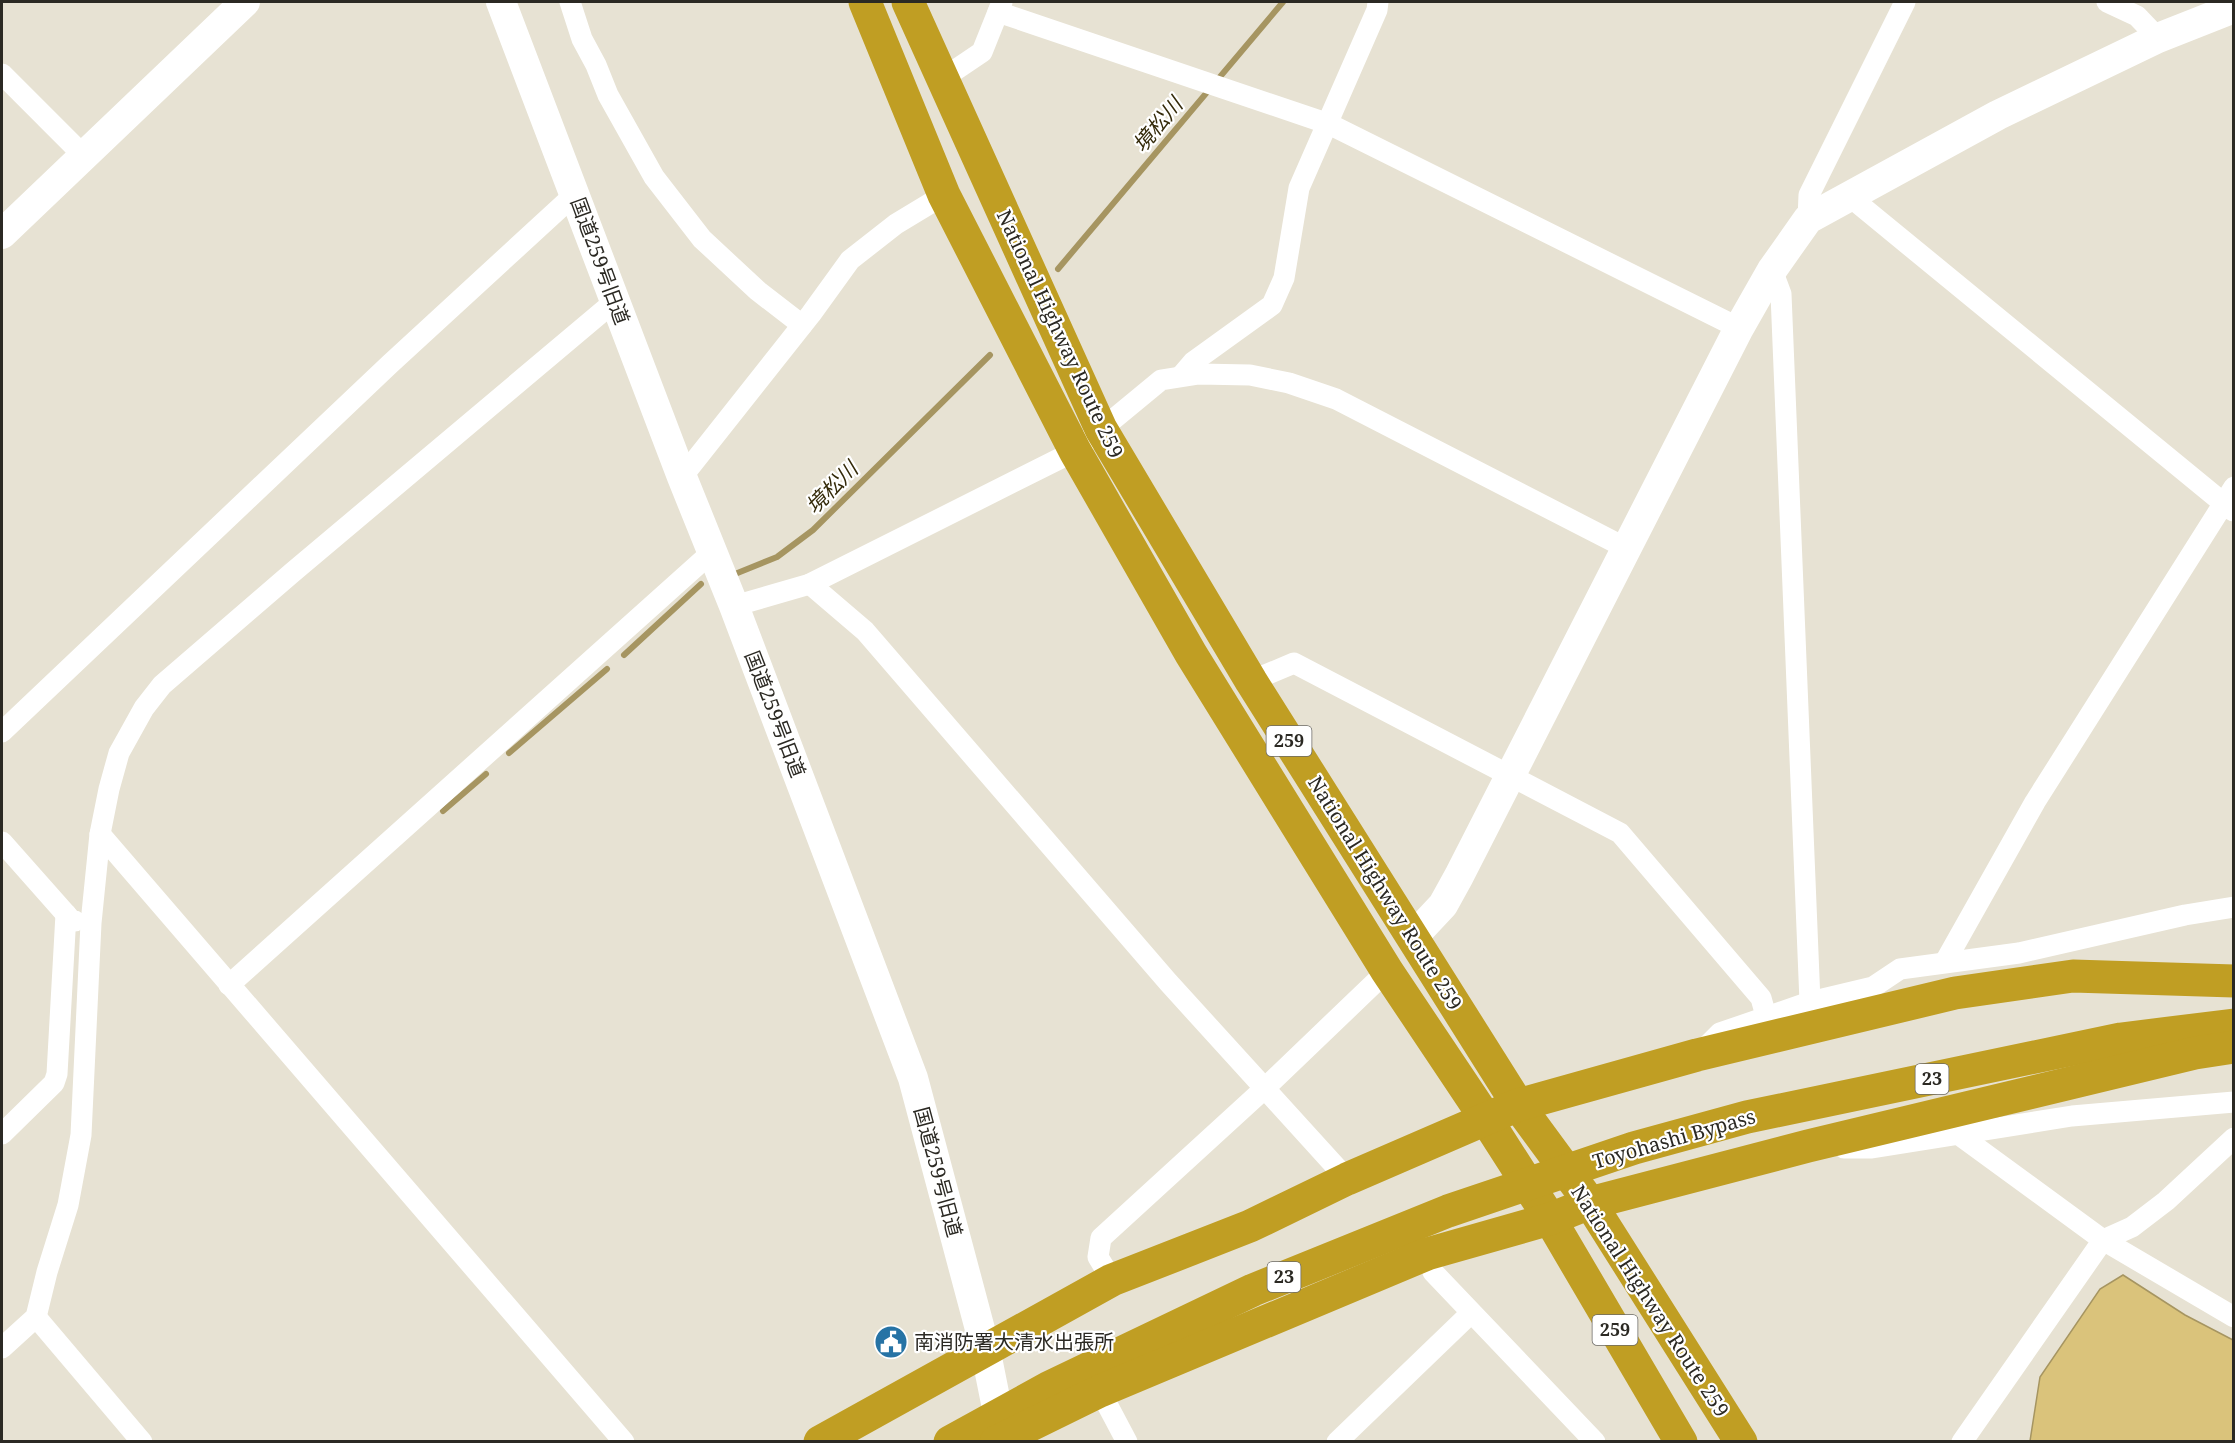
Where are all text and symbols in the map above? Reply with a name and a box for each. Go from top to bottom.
water label: 境松川 [1126,90,1189,157]
street label: 国道259号旧道 [565,193,636,328]
street label: National Highway Route 259 [991,205,1130,462]
water label: 境松川 [799,454,865,519]
street label: 国道259号旧道 [739,647,812,781]
road number: 259 [1266,726,1312,756]
street label: National Highway Route 259 [1302,771,1469,1015]
road number: 23 [1916,1064,1948,1094]
street label: Toyohashi Bypass [1589,1102,1758,1175]
street label: 国道259号旧道 [908,1104,969,1240]
street label: National Highway Route 259 [1566,1181,1734,1421]
road number: 23 [1268,1262,1300,1292]
road number: 259 [1592,1315,1638,1345]
public building icon: 南消防署大清水出張所 [873,1324,909,1360]
place label: 南消防署大清水出張所 [914,1328,1114,1355]

